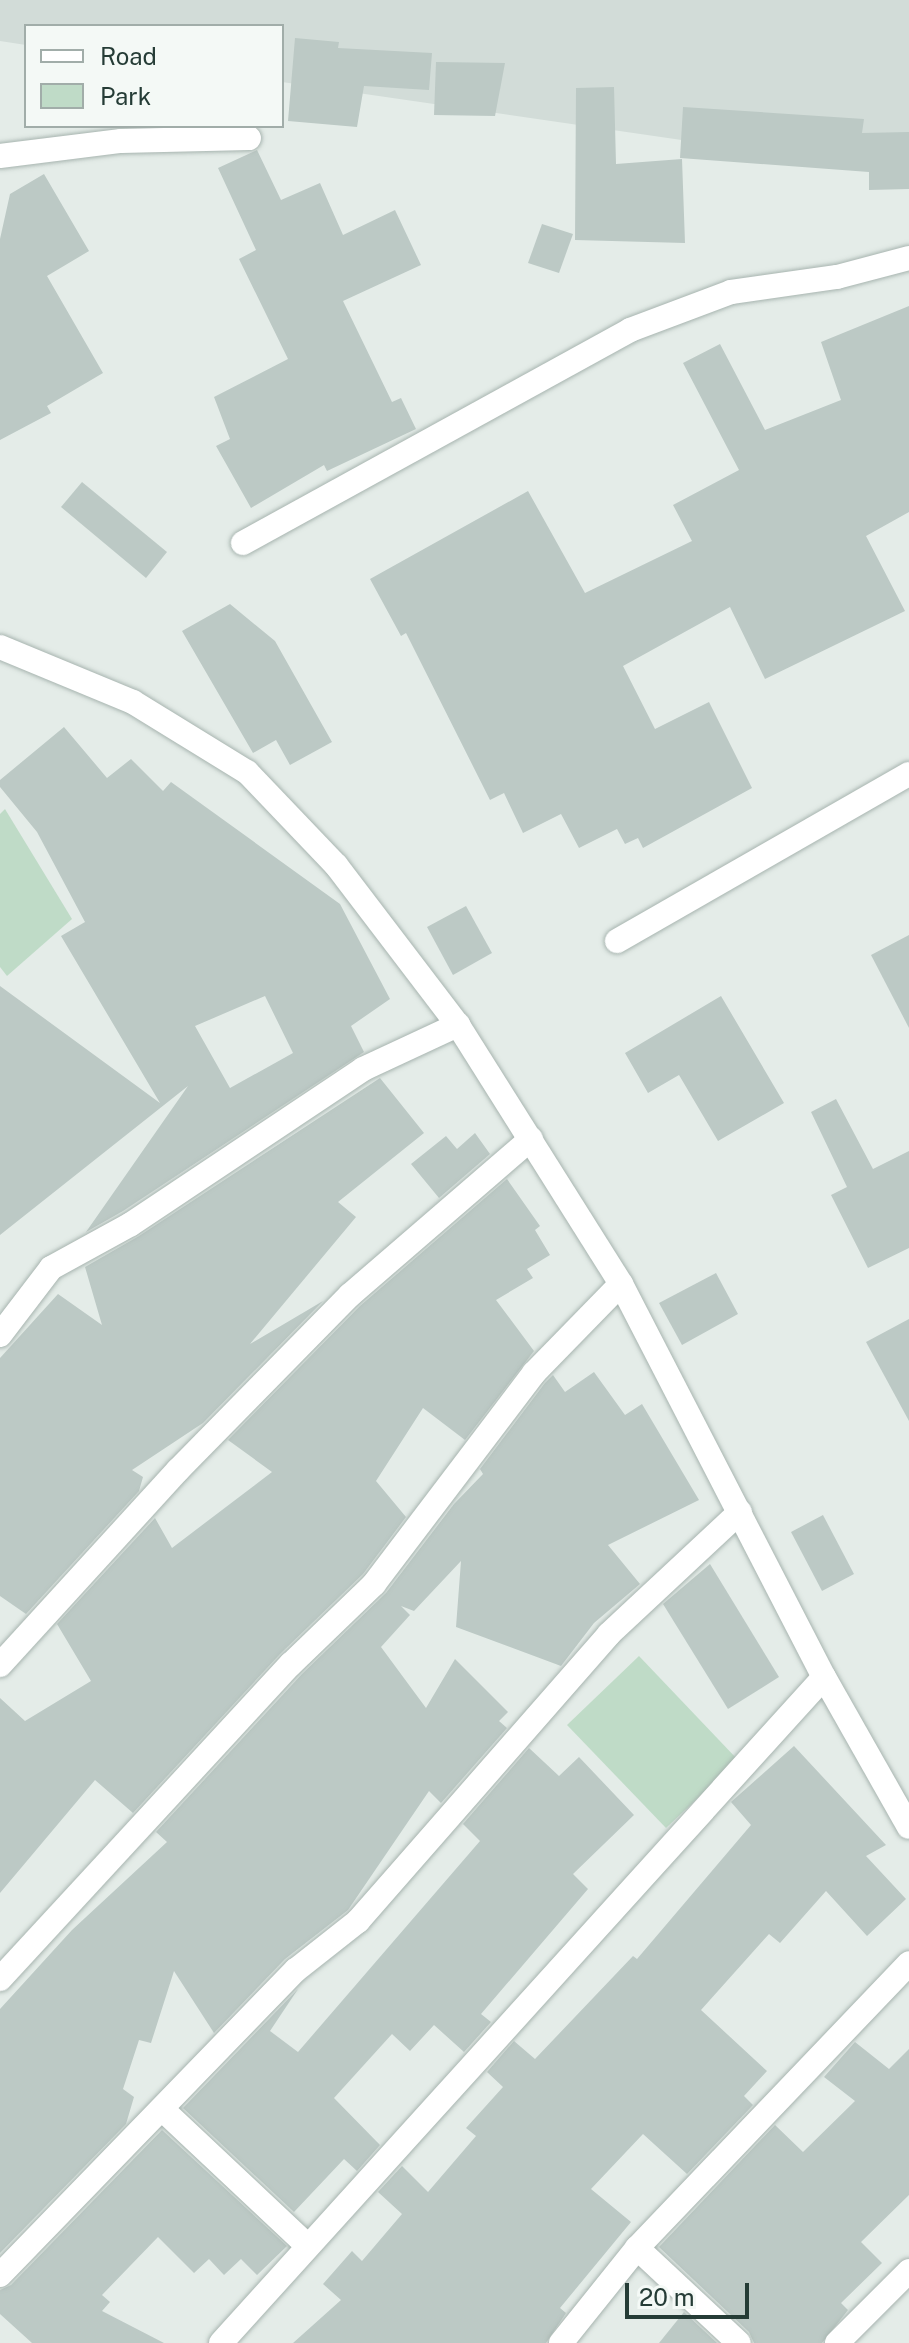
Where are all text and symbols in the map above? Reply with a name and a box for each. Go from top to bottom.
legend [24,24,284,128]
text: Road [100,42,157,70]
text: Park [100,82,151,110]
scale bar [629,2267,753,2317]
text: 20 m [639,2283,695,2311]

